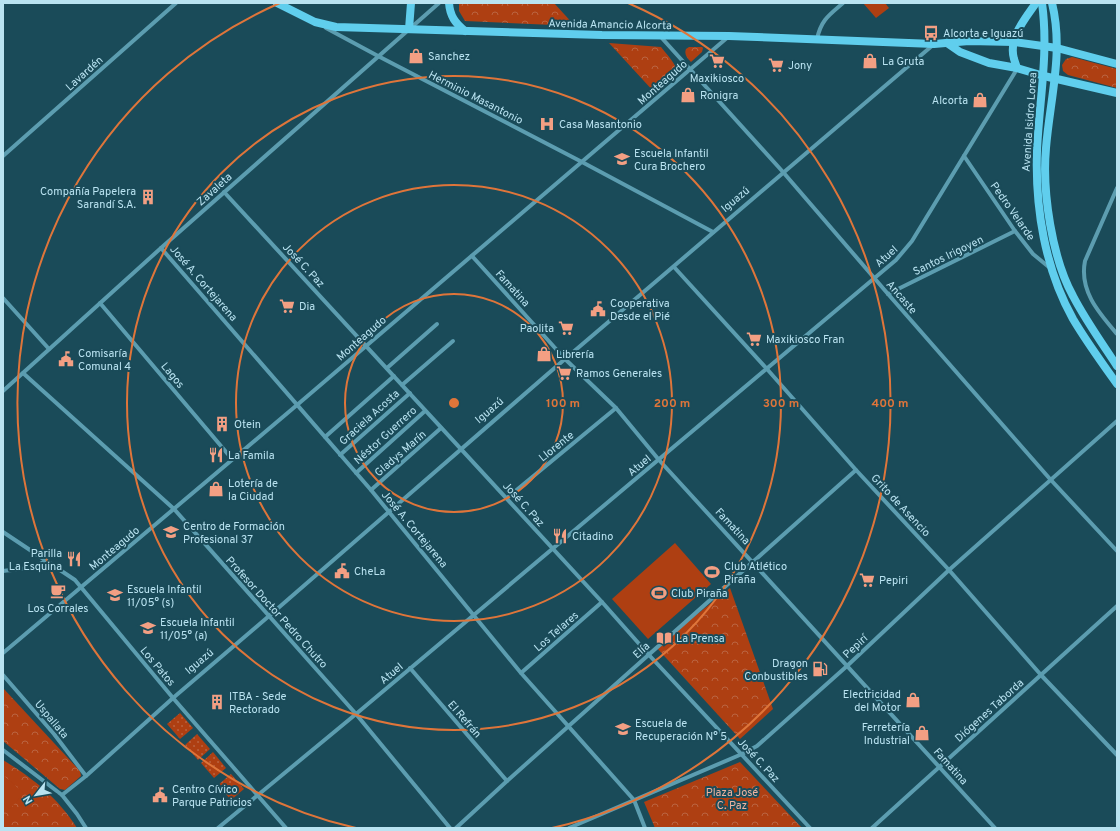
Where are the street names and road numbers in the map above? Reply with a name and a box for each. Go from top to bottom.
street label: Avenida Amancio Alcorta [548,17,672,33]
street label: Lavardén [63,53,106,94]
street label: Monteagudo [635,57,690,108]
street label: Herminio Masantonio [426,68,525,128]
street label: Avenida Isidro Lorea [1020,72,1040,172]
street label: Zavaleta [194,170,235,209]
street label: Pedro Velarde [987,179,1038,244]
street label: Iguazú [718,184,753,216]
street label: Santos Irigoyen [911,233,986,279]
street label: José C. Paz [279,240,327,291]
street label: José A. Cortejarena [166,243,240,325]
street label: Atuel [872,243,901,271]
street label: Famatina [492,267,533,310]
street label: Ancaste [883,278,920,317]
street label: Monteagudo [334,313,389,364]
street label: Lagos [157,360,187,391]
street label: Graciela Acosta [337,387,403,449]
street label: Iguazú [473,395,507,427]
street label: Néstor Guerrero [351,404,420,468]
street label: Gladys Marín [372,428,429,480]
street label: Llorente [536,428,577,465]
street label: Atuel [625,452,654,480]
street label: Grito de Asencio [868,471,933,540]
street label: José C. Paz [499,479,547,530]
street label: José A. Cortejarena [378,488,451,571]
street label: Famatina [712,505,753,548]
street label: Monteagudo [87,524,143,574]
street label: Profesor Doctor Pedro Chutro [222,554,330,671]
street label: Los Telares [531,609,582,655]
street label: Pepirí [840,631,872,662]
street label: Elía [630,639,653,662]
street label: Los Patos [137,644,178,689]
street label: Iguazú [182,646,217,678]
street label: Atuel [377,660,406,688]
street label: Diógenes Taborda [952,676,1027,745]
street label: Uspallata [31,698,72,742]
street label: El Refrán [444,698,484,741]
street label: José C. Paz [734,735,782,786]
street label: Famatina [930,745,971,788]

